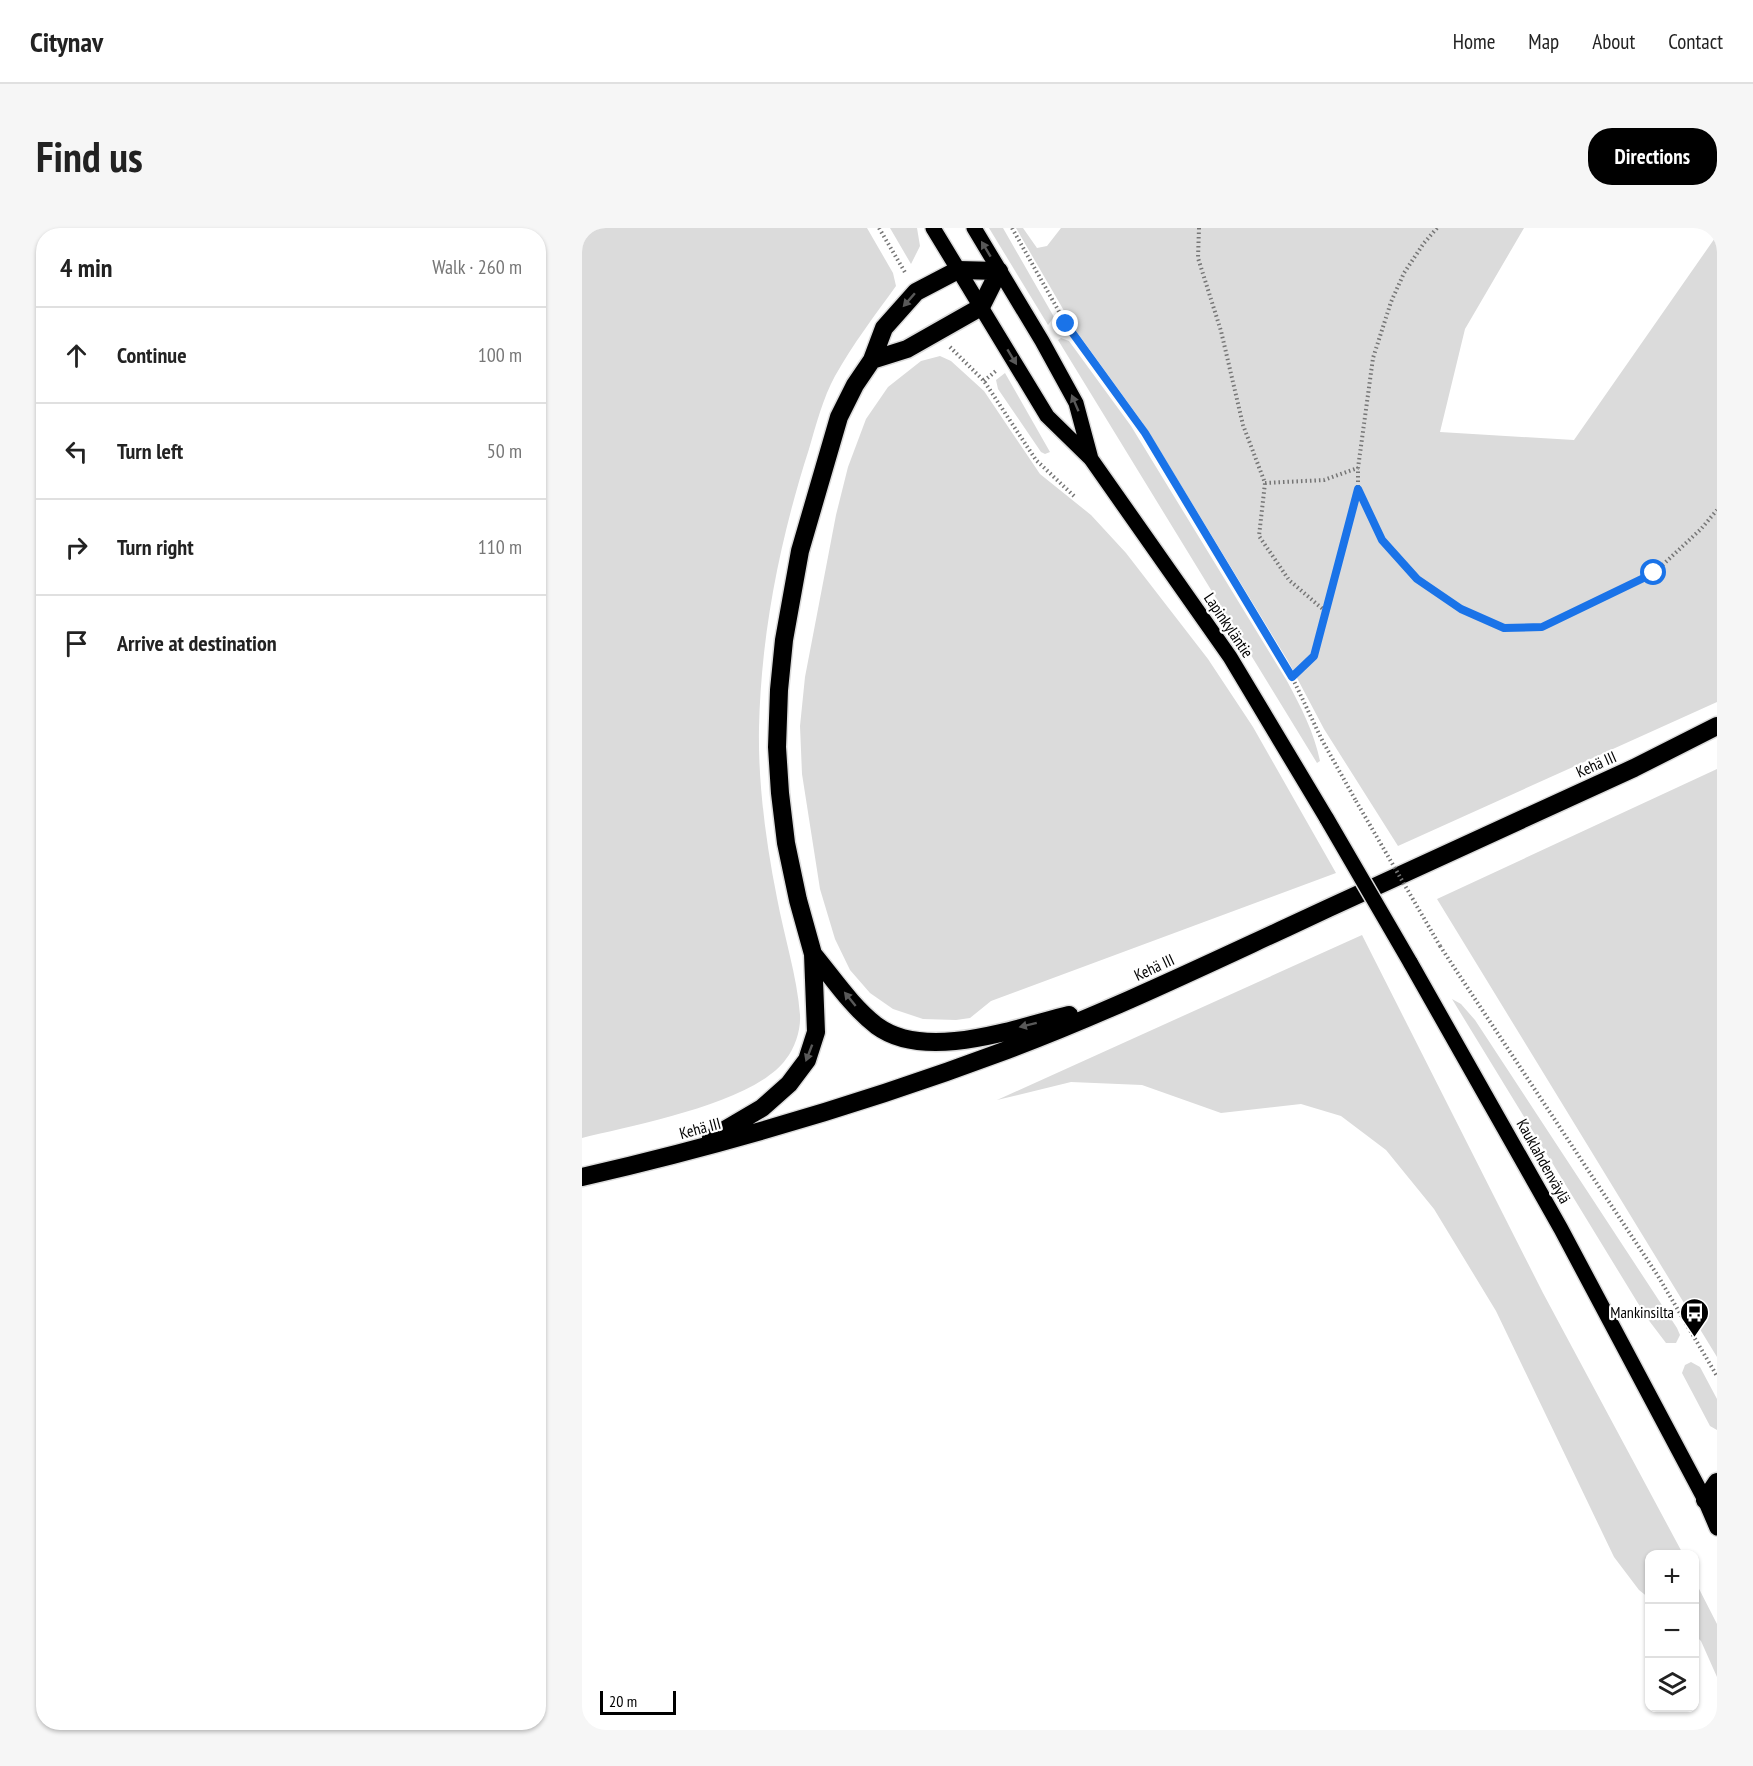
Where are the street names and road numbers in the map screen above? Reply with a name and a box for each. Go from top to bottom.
street label: Lapinkyläntie [1200,589,1258,661]
street label: Kehä III [1573,746,1619,782]
street label: Kehä III [1131,949,1177,985]
street label: Kehä III [677,1113,723,1143]
street label: Kauklahdenväylä [1513,1115,1575,1207]

